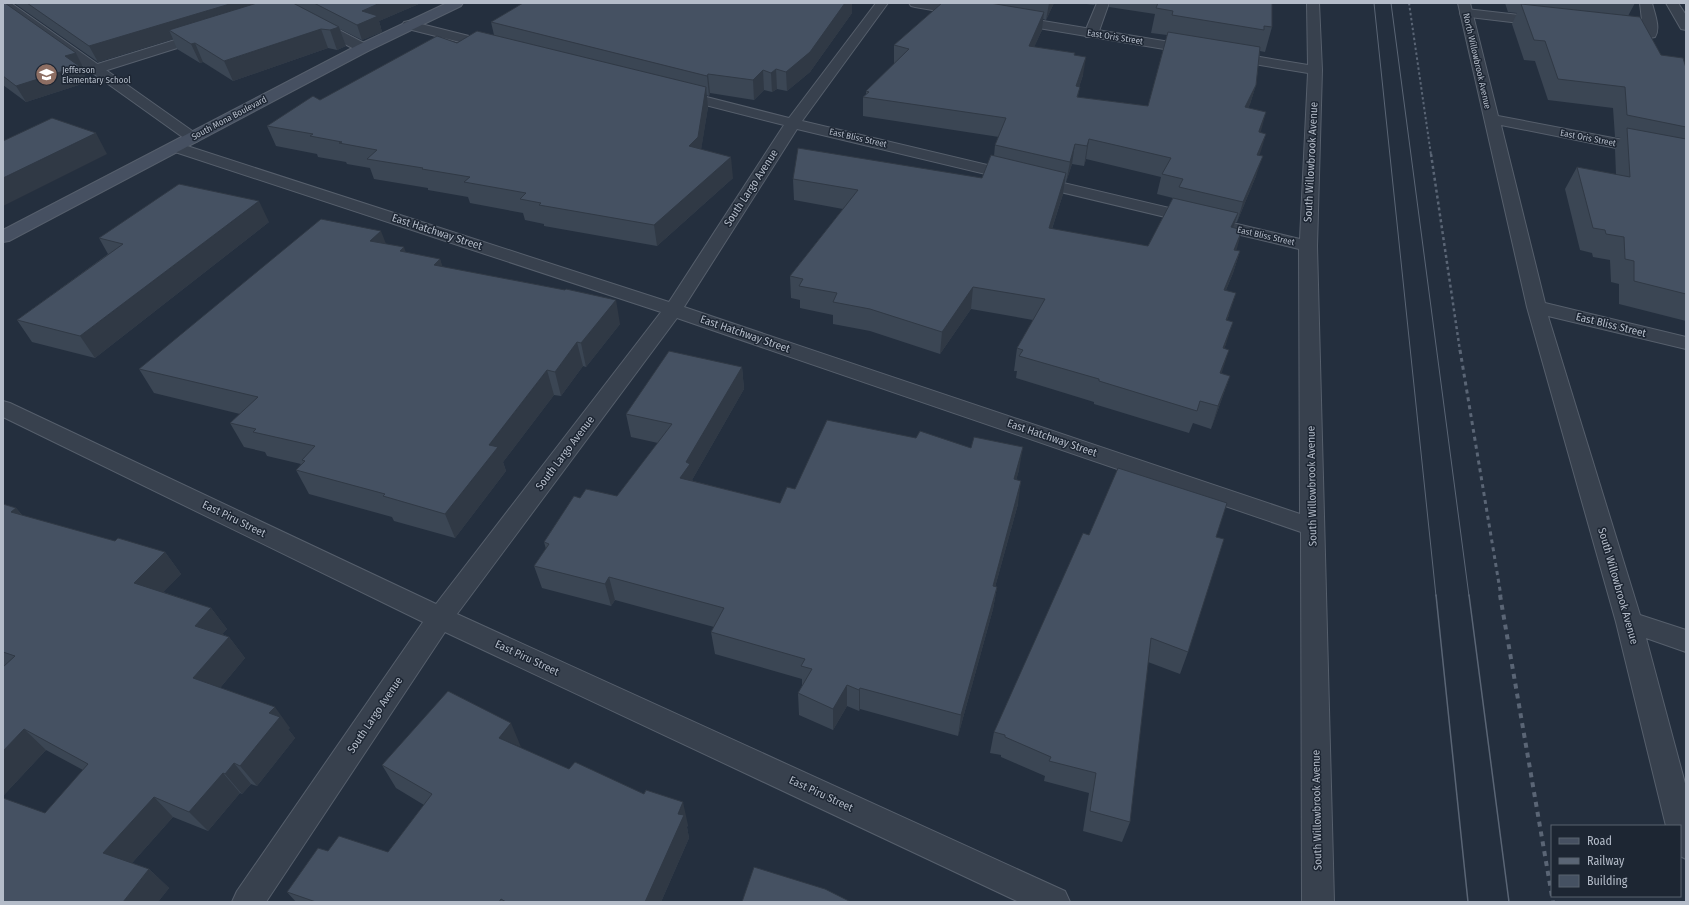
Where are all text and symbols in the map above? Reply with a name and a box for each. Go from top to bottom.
street label: North Willowbrook Avenue [1461,12,1493,110]
street label: East Oris Street [1086,28,1144,46]
school or university icon: Jefferson Elementary School [33,62,59,88]
place label: Jefferson Elementary School [62,65,131,85]
street label: South Mona Boulevard [190,94,268,142]
street label: South Willowbrook Avenue [1301,102,1321,222]
street label: East Bliss Street [828,127,888,149]
street label: East Oris Street [1559,128,1617,148]
street label: South Largo Avenue [721,147,781,229]
street label: East Hatchway Street [390,211,484,253]
street label: East Bliss Street [1236,225,1296,247]
street label: East Bliss Street [1575,310,1648,340]
street label: East Hatchway Street [698,313,792,356]
street label: South Largo Avenue [533,413,597,493]
street label: East Hatchway Street [1005,417,1099,460]
street label: South Willowbrook Avenue [1304,426,1320,546]
street label: East Piru Street [200,498,268,540]
street label: South Willowbrook Avenue [1595,526,1641,646]
street label: East Piru Street [493,638,561,679]
street label: South Largo Avenue [345,674,405,756]
street label: South Willowbrook Avenue [1309,750,1325,870]
street label: East Piru Street [787,774,855,815]
legend [1551,825,1681,897]
text: Road [1587,834,1612,848]
text: Railway [1587,854,1625,868]
text: Building [1587,874,1628,888]

